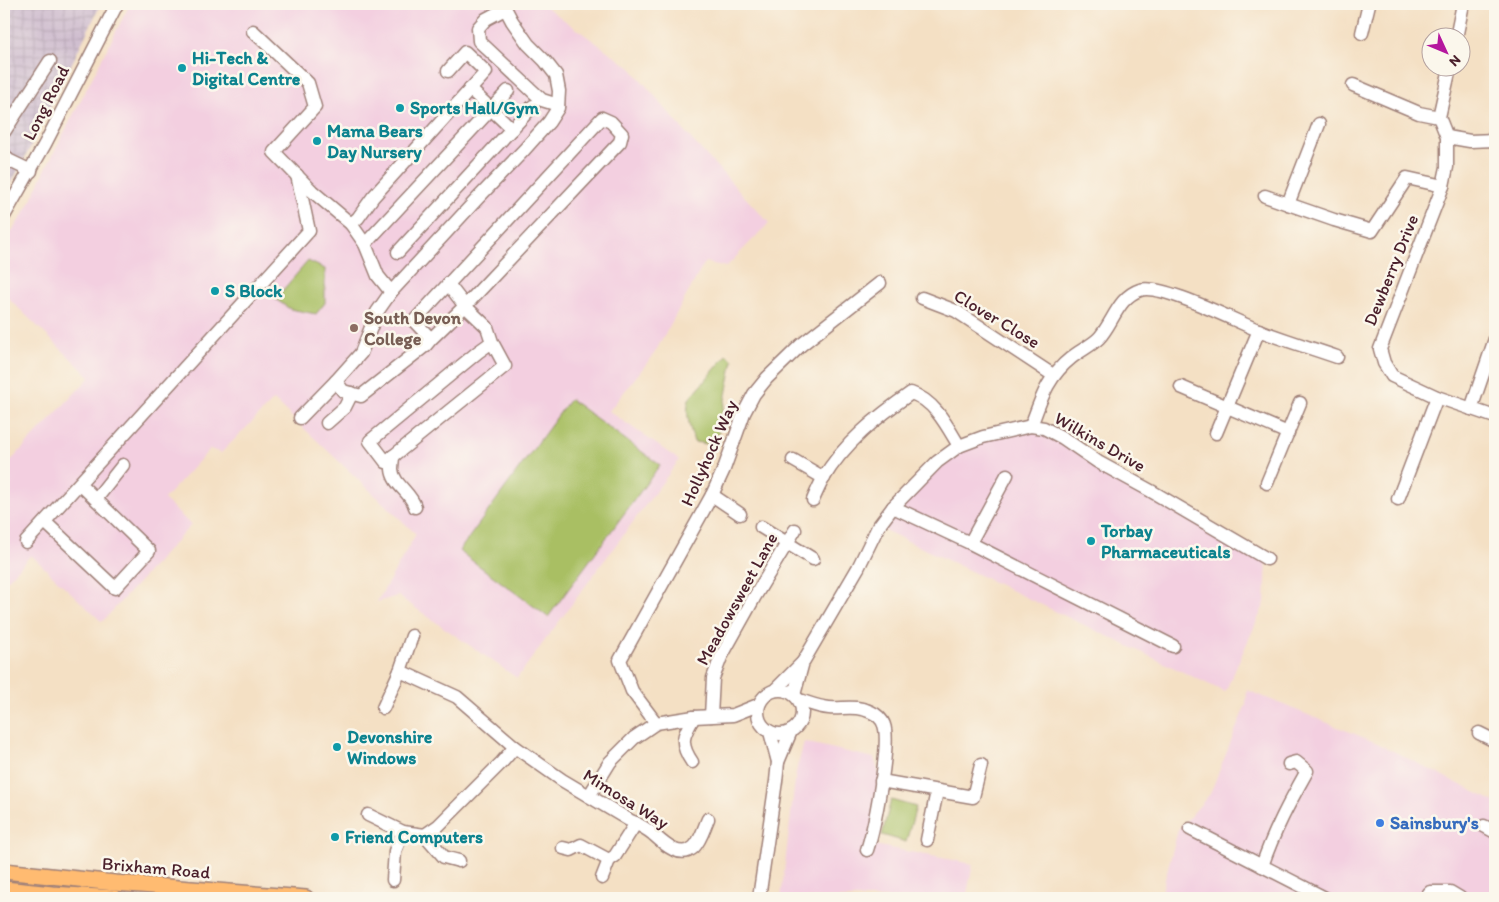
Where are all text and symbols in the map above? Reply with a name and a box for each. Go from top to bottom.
north arrow [1422,28,1472,78]
place label: Hi-Tech & Digital Centre [192,47,301,90]
text: N [1446,51,1464,70]
street label: Long Road [18,62,74,144]
marker: Hi-Tech & Digital Centre [176,62,188,74]
place label: Sports Hall/Gym [410,97,539,119]
marker: Sports Hall/Gym [394,102,406,114]
place label: Mama Bears Day Nursery [327,120,423,163]
marker: Mama Bears Day Nursery [311,135,323,147]
street label: Dewberry Drive [1359,211,1423,329]
place label: S Block [225,280,283,302]
marker: S Block [209,285,221,297]
street label: Clover Close [950,285,1044,353]
place label: South Devon College [364,307,462,350]
marker: South Devon College [348,322,360,334]
street label: Hollyhock Way [676,396,742,510]
street label: Wilkins Drive [1051,407,1149,477]
place label: Torbay Pharmaceuticals [1100,520,1230,563]
street label: Meadowsweet Lane [691,529,783,669]
marker: Torbay Pharmaceuticals [1085,535,1097,547]
place label: Devonshire Windows [347,726,433,769]
marker: Devonshire Windows [331,741,343,753]
street label: Mimosa Way [579,764,673,834]
place label: Sainsbury's [1390,812,1479,834]
marker: Sainsbury's [1374,817,1386,829]
place label: Friend Computers [345,826,483,848]
marker: Friend Computers [329,831,341,843]
street label: Brixham Road [101,852,211,884]

